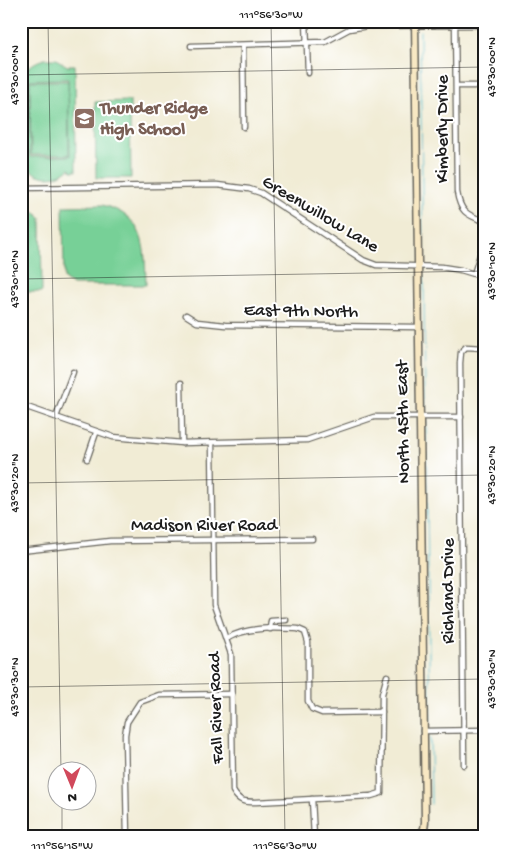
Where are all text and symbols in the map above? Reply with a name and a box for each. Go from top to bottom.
text: 111°56'30"W [238,9,303,23]
text: 43°30'00"N [486,37,500,97]
text: 43°30'00"N [9,45,23,105]
street label: Kimberly Drive [433,74,454,183]
place label: Thunder Ridge High School [98,99,208,141]
school or university icon: Thunder Ridge High School [72,107,96,131]
street label: Greenwillow Lane [258,172,383,259]
text: 43°30'10"N [486,242,500,300]
text: 43°30'10"N [9,250,23,308]
street label: East 9th North [244,301,359,324]
street label: North 45th East [392,359,416,484]
text: 43°30'20"N [486,445,500,504]
text: 43°30'20"N [9,453,23,512]
street label: Madison River Road [131,516,279,537]
street label: Richland Drive [439,537,460,644]
text: 43°30'30"N [486,649,500,709]
street label: Fall River Road [205,650,229,765]
text: 43°30'30"N [9,657,23,717]
north arrow [48,760,98,810]
text: N [67,788,77,805]
text: 111°56'15"W [30,840,93,854]
text: 111°56'30"W [252,840,317,854]

